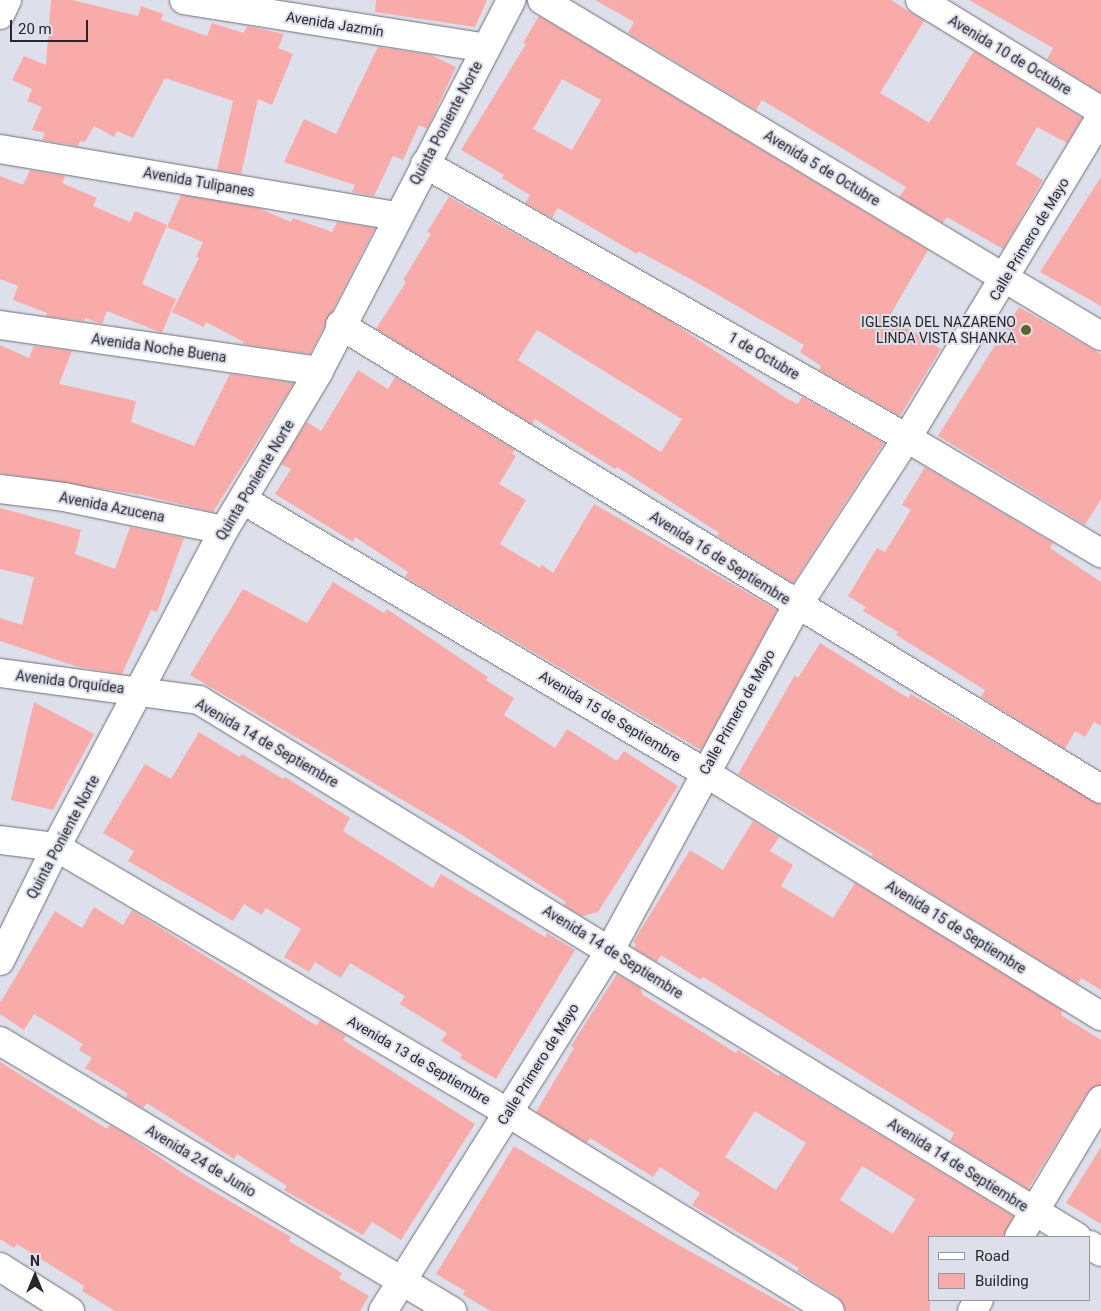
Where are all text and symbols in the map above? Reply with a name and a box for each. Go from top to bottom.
street label: Avenida Jazmín [285,8,385,40]
scale bar [12,10,90,42]
street label: Avenida 10 de Octubre [946,12,1074,98]
text: 20 m [18,20,52,38]
street label: Quinta Poniente Norte [406,58,486,188]
street label: Avenida 5 de Octubre [761,127,883,209]
street label: Avenida Tulipanes [142,164,256,200]
street label: Calle Primero de Mayo [986,175,1072,303]
place label: IGLESIA DEL NAZARENO LINDA VISTA SHANKA [861,314,1016,347]
marker: IGLESIA DEL NAZARENO LINDA VISTA SHANKA [1020,324,1032,336]
street label: 1 de Octubre [725,329,803,383]
street label: Avenida Noche Buena [90,330,228,366]
street label: Quinta Poniente Norte [212,417,298,543]
street label: Avenida Azucena [58,489,166,525]
street label: Avenida 16 de Septiembre [647,508,793,608]
street label: Calle Primero de Mayo [696,647,778,777]
street label: Avenida Orquídea [15,667,125,697]
street label: Avenida 15 de Septiembre [536,667,684,765]
street label: Avenida 14 de Septiembre [193,695,341,791]
street label: Quinta Poniente Norte [23,772,103,902]
street label: Avenida 15 de Septiembre [883,877,1029,977]
street label: Avenida 14 de Septiembre [540,902,686,1002]
street label: Calle Primero de Mayo [494,1000,582,1128]
street label: Avenida 13 de Septiembre [345,1012,493,1108]
street label: Avenida 14 de Septiembre [885,1115,1031,1215]
street label: Avenida 24 de Junio [143,1121,259,1201]
legend [928,1236,1091,1301]
text: Road [975,1247,1009,1265]
north arrow [10,1251,60,1301]
text: N [30,1253,40,1269]
text: Building [975,1272,1029,1290]

